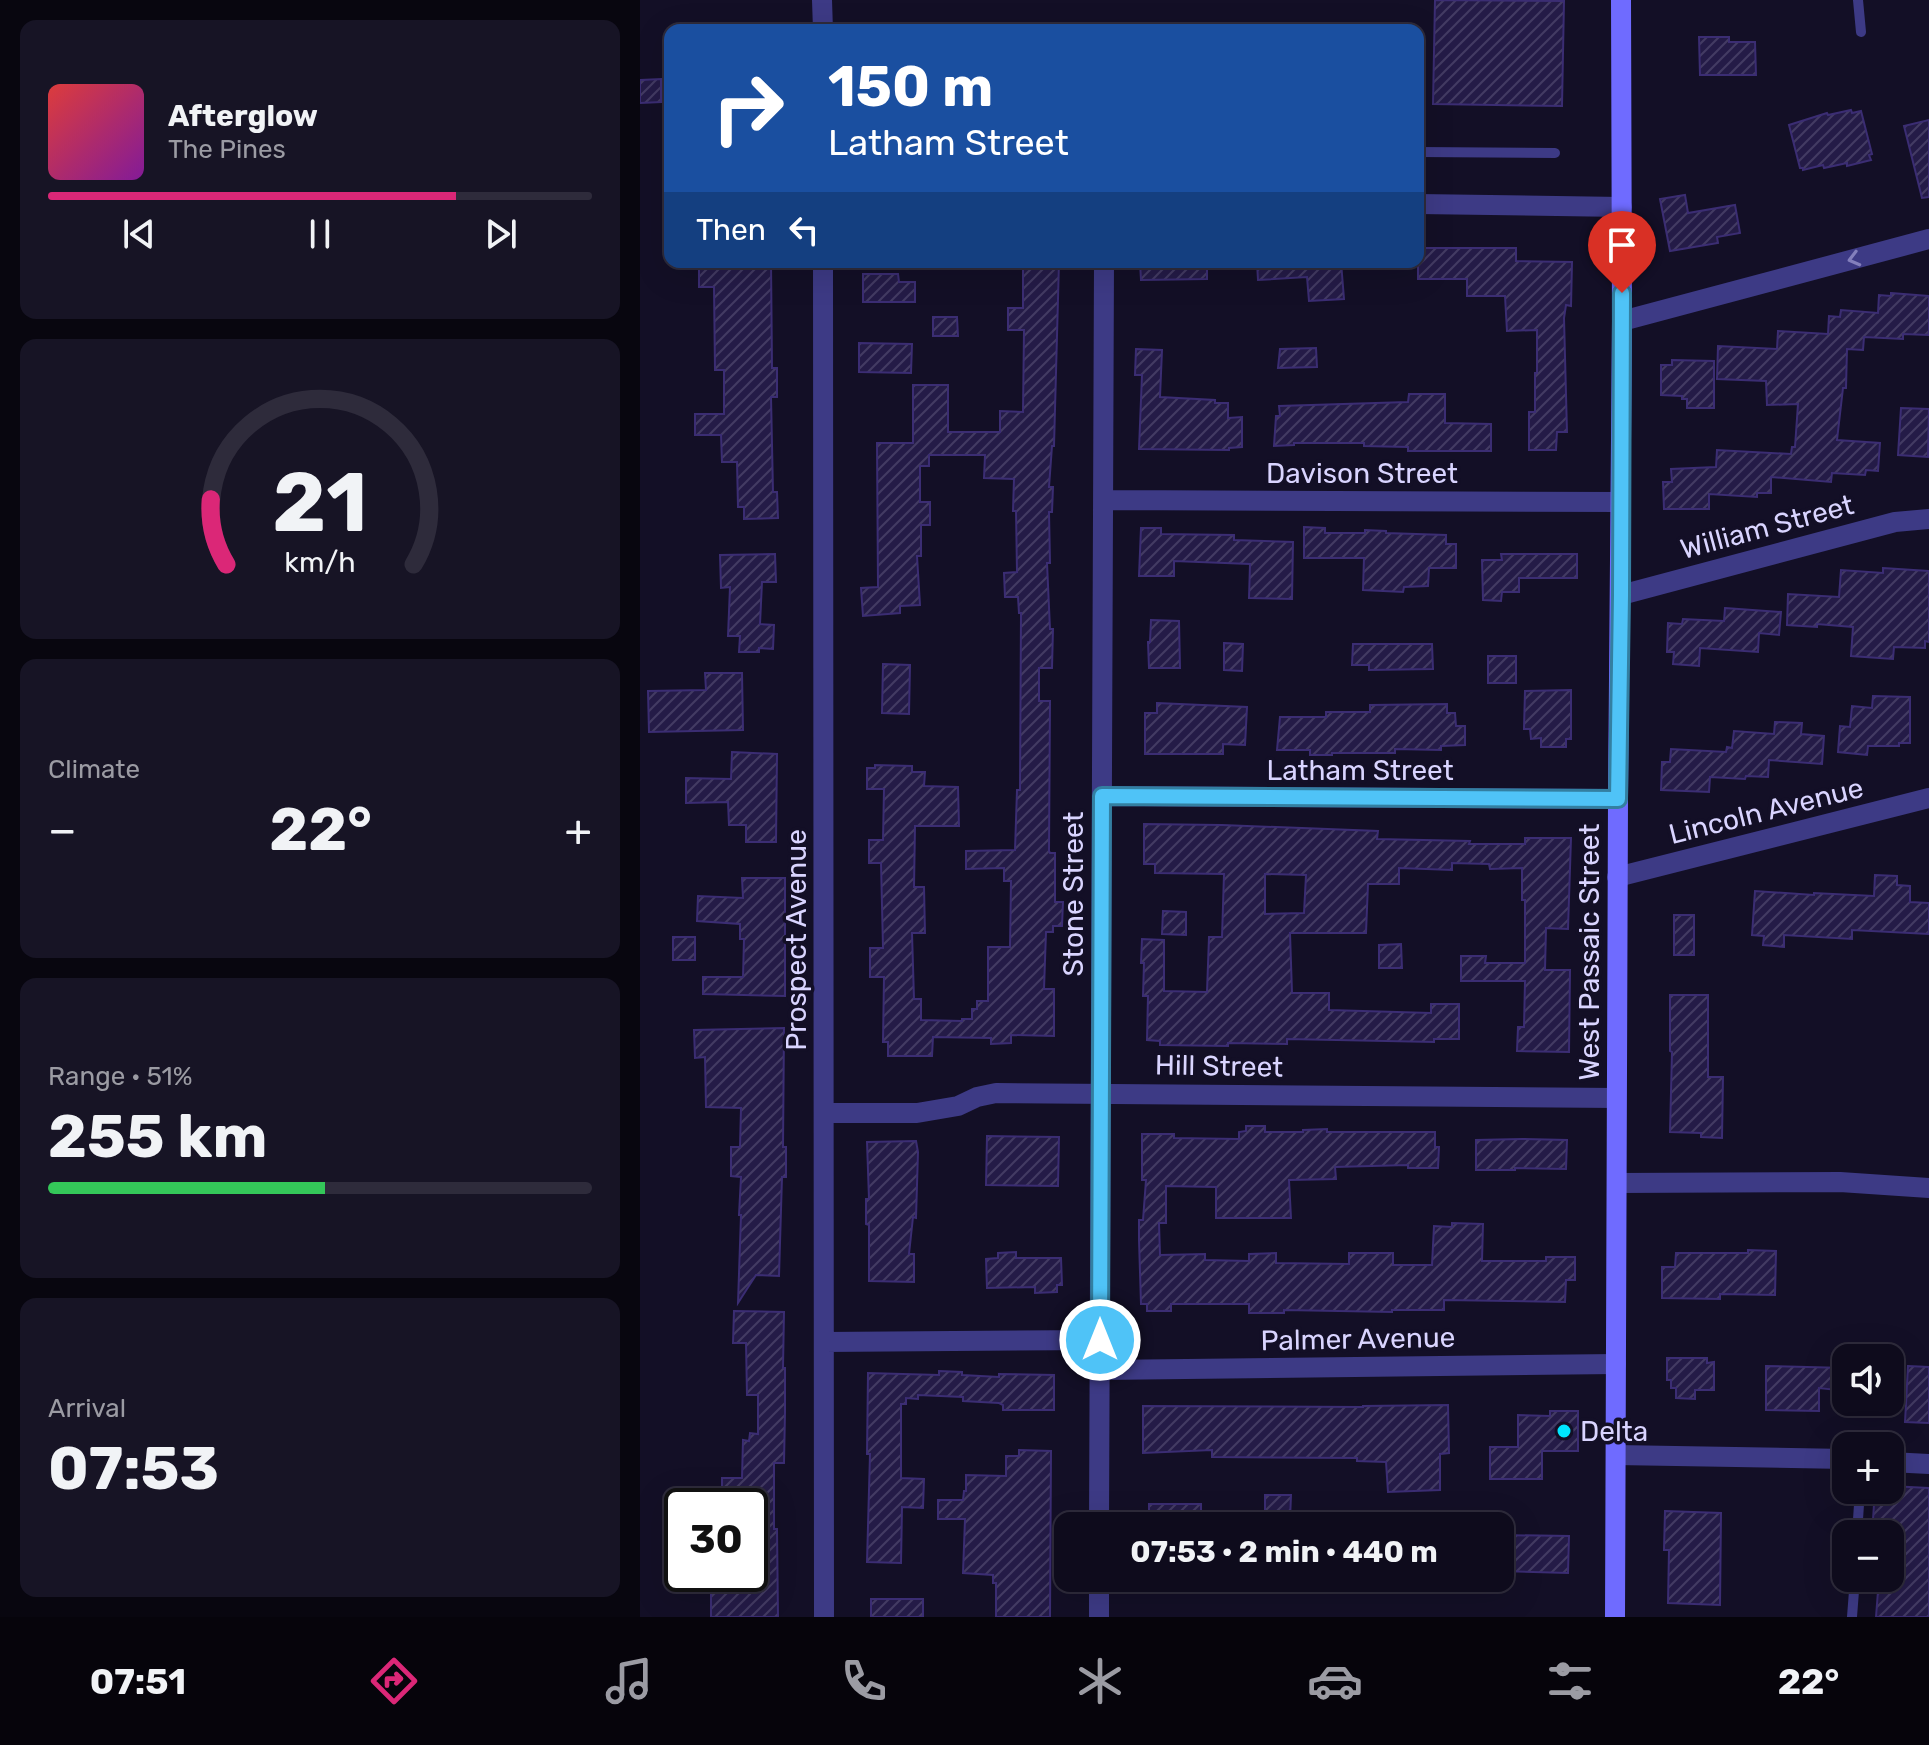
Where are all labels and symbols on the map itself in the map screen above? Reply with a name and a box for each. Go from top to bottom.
pin [1588,211,1656,293]
one-way arrow [1847,250,1861,267]
street label: Davison Street [1266,457,1458,490]
street label: William Street [1677,488,1857,566]
street label: Latham Street [1266,754,1454,787]
street label: Lincoln Avenue [1665,771,1867,851]
street label: Stone Street [1057,812,1090,976]
street label: West Passaic Street [1573,824,1606,1080]
street label: Prospect Avenue [780,829,813,1051]
street label: Hill Street [1155,1048,1283,1084]
position arrow [1058,1298,1142,1382]
street label: Palmer Avenue [1260,1321,1456,1357]
place label: Delta [1580,1415,1648,1448]
marker: Delta [1555,1422,1573,1440]
speed limit sign: 30 [664,1488,768,1592]

